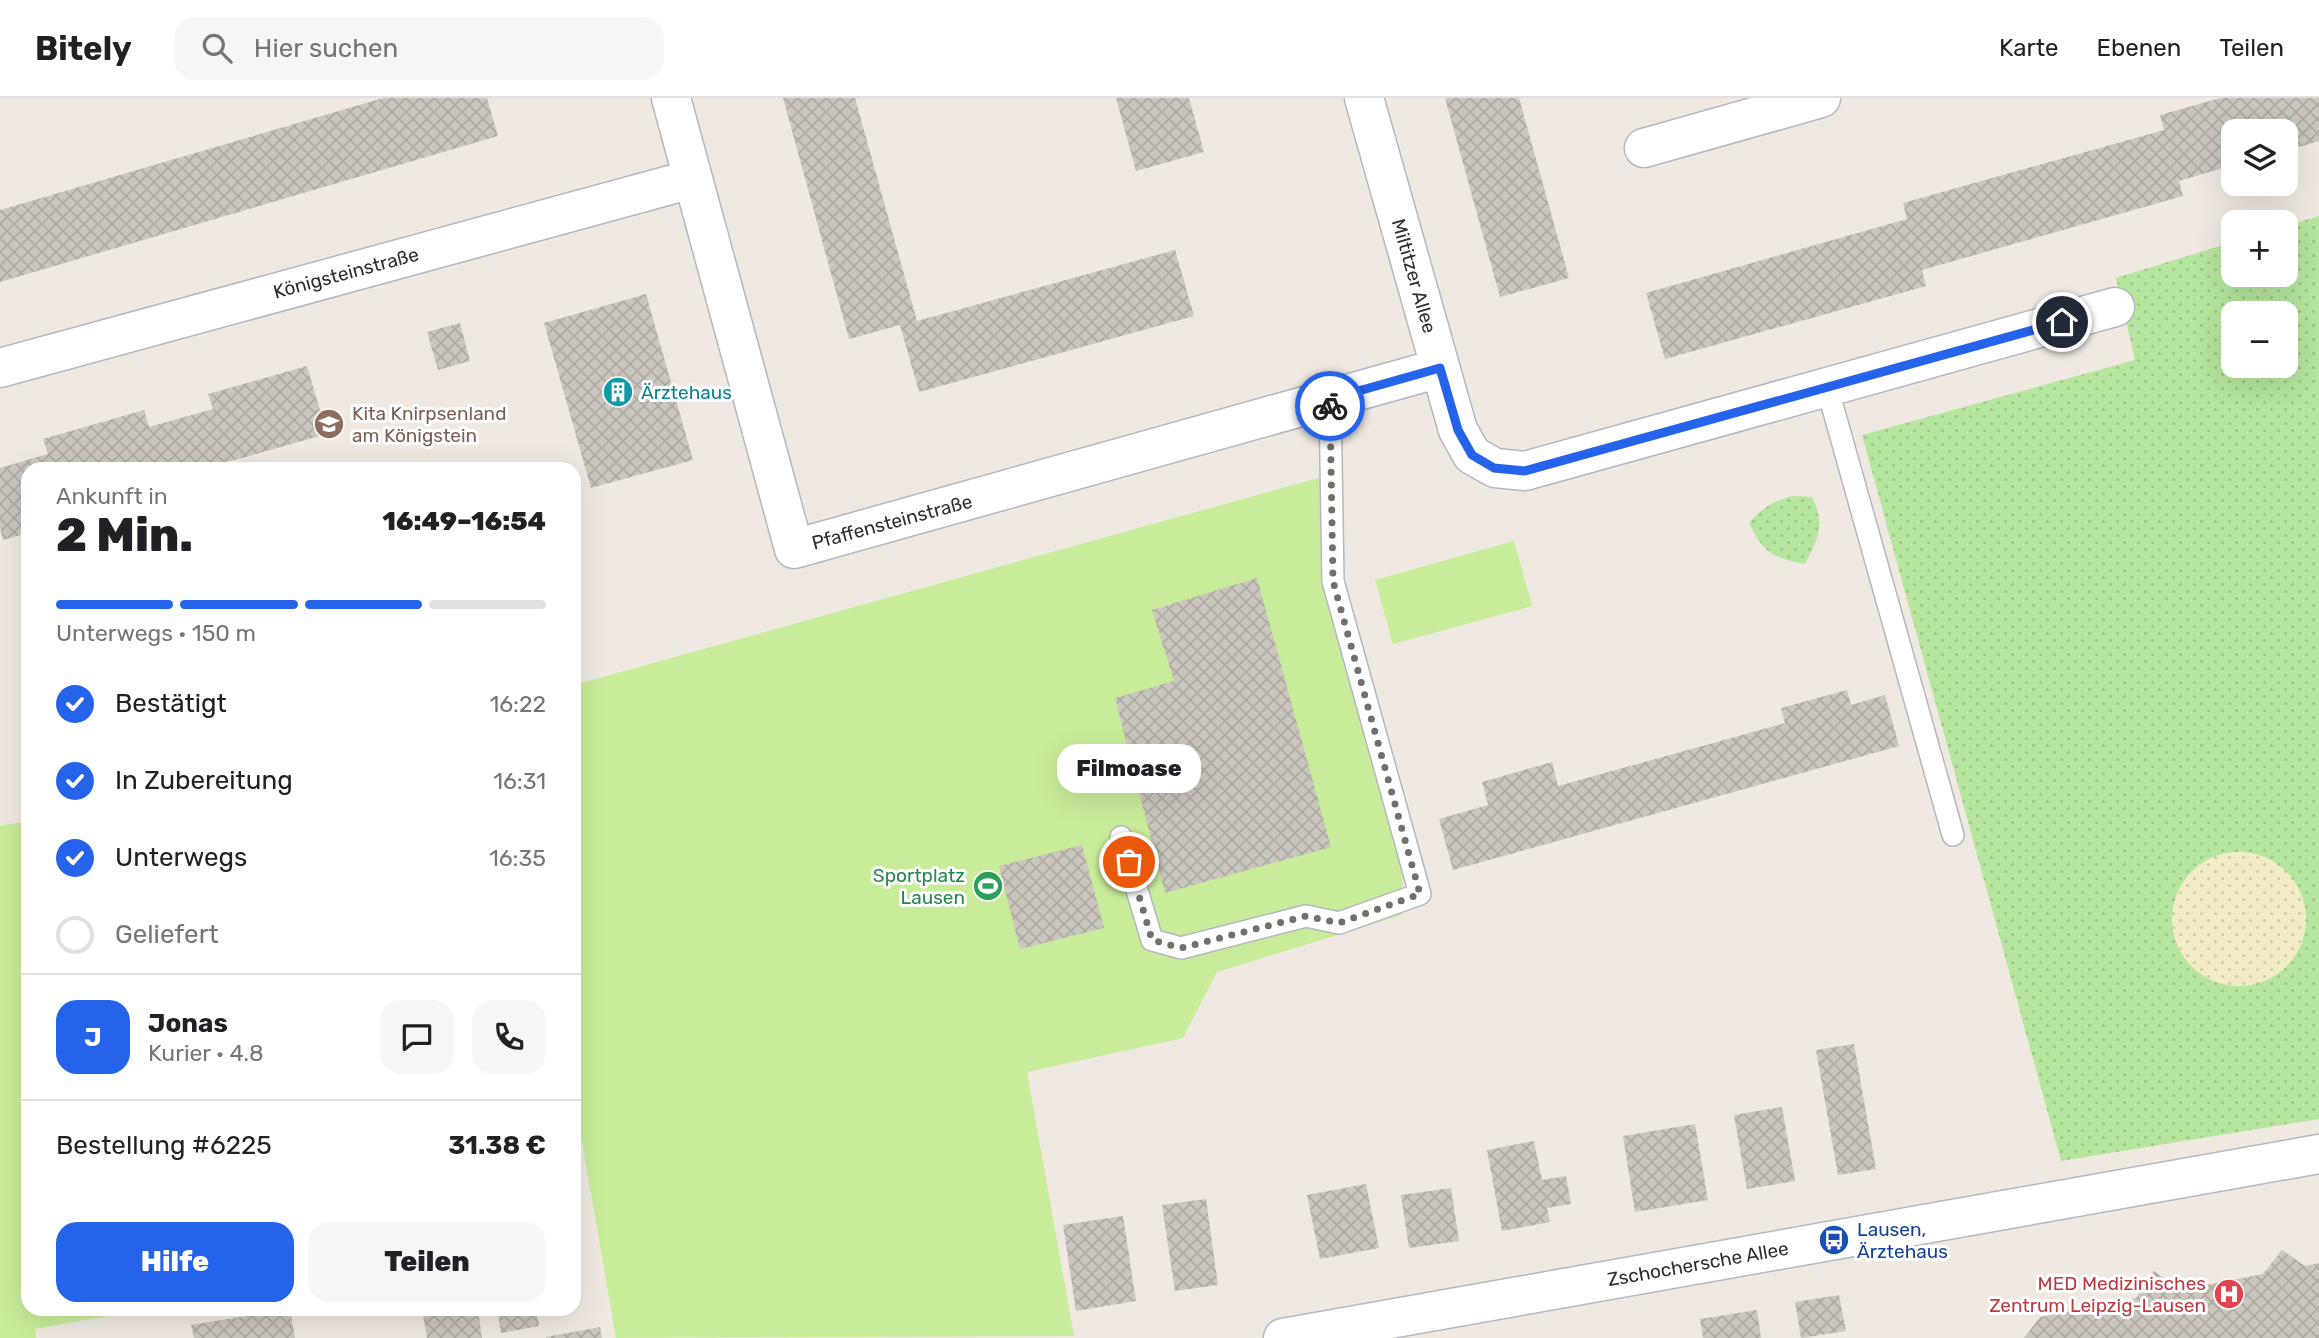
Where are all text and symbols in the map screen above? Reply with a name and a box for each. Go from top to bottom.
search box [174,17,664,80]
text: Bitely [35,29,132,68]
icon: search [198,29,236,67]
text: Hier suchen [254,33,398,64]
text: Karte [1999,34,2059,62]
text: Ebenen [2097,34,2181,62]
text: Teilen [2219,34,2284,62]
map controls [2221,119,2298,378]
button: layers [2221,119,2298,196]
button: + [2221,210,2298,287]
street label: Miltitzer Allee [1387,216,1441,336]
street label: Königsteinstraße [271,243,421,303]
pin [2032,292,2092,352]
button: − [2221,301,2298,378]
icon: home [2043,303,2081,341]
courier [1295,371,1365,441]
building icon: Ärztehaus [601,375,635,409]
place label: Ärztehaus [641,381,732,404]
icon: bike [1311,387,1349,425]
place label: Kita Knirpsenland am Königstein [352,402,506,447]
school or university icon: Kita Knirpsenland am Königstein [312,407,346,441]
text: Ankunft in [56,482,168,510]
street label: Pfaffensteinstraße [809,490,975,554]
text: 16:49–16:54 [382,506,546,537]
text: 2 Min. [56,508,193,563]
text: Unterwegs · 150 m [56,619,256,647]
icon: check [56,685,94,723]
text: Bestätigt [115,688,227,719]
text: 16:22 [489,690,546,718]
callout: Filmoase [1057,743,1201,792]
text: Filmoase [1076,754,1182,782]
icon: check [56,762,94,800]
text: In Zubereitung [115,765,293,796]
text: 16:31 [493,767,546,795]
pin [1099,832,1159,892]
icon: check [56,839,94,877]
text: Unterwegs [115,842,247,873]
icon: bag [1110,843,1148,881]
text: 16:35 [489,844,546,872]
place label: Sportplatz Lausen [873,864,965,909]
sports icon: Sportplatz Lausen [971,869,1005,903]
text: Geliefert [115,919,219,950]
button: chat [380,1000,454,1074]
button: phone [472,1000,546,1074]
text: Jonas [148,1008,228,1039]
text: J [84,1022,102,1053]
text: Kurier · 4.8 [148,1039,264,1067]
text: Bestellung #6225 [56,1130,272,1161]
text: 31.38 € [448,1130,546,1161]
place label: Lausen, Ärztehaus [1857,1218,1948,1263]
button: Hilfe [56,1222,294,1302]
button: Teilen [308,1222,546,1302]
bus stop icon: Lausen, Ärztehaus [1817,1223,1851,1257]
street label: Zschochersche Allee [1606,1237,1790,1291]
place label: MED Medizinisches Zentrum Leipzig-Lausen [1989,1272,2206,1317]
hospital icon: MED Medizinisches Zentrum Leipzig-Lausen [2212,1277,2246,1311]

